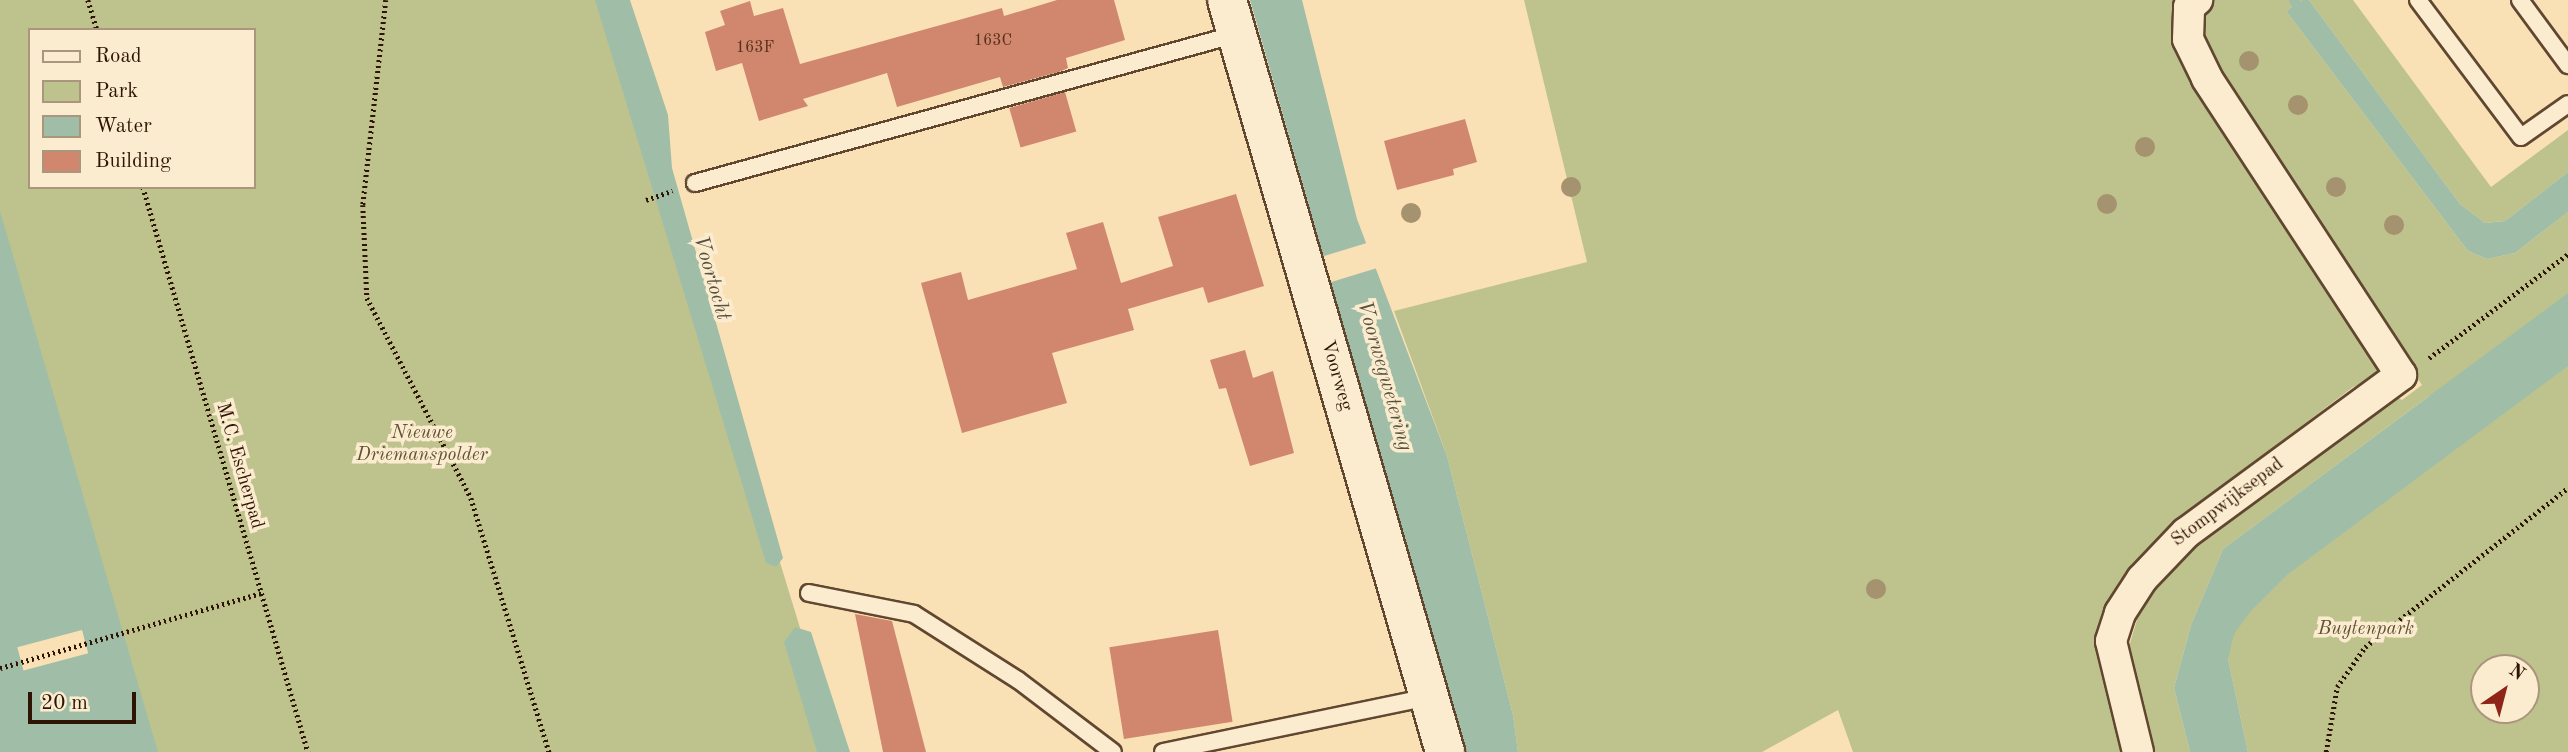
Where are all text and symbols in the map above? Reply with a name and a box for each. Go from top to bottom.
legend [28,28,256,189]
house number: 163C [974,31,1012,51]
house number: 163F [736,38,774,58]
text: Road [95,46,142,67]
text: Park [95,81,138,102]
text: Water [95,116,152,137]
text: Building [95,151,171,172]
water label: Voortocht [687,233,735,323]
water label: Voorwegwetering [1351,298,1417,454]
street label: Voorweg [1315,338,1357,414]
street label: M.C. Escherpad [210,400,268,532]
park label: Nieuwe Driemanspolder [356,423,488,467]
street label: Stompwijksepad [2167,453,2289,553]
park label: Buytenpark [2318,619,2414,641]
north arrow [2470,654,2540,724]
text: N [2505,661,2528,685]
scale bar [32,678,140,722]
text: 20 m [41,693,88,714]

